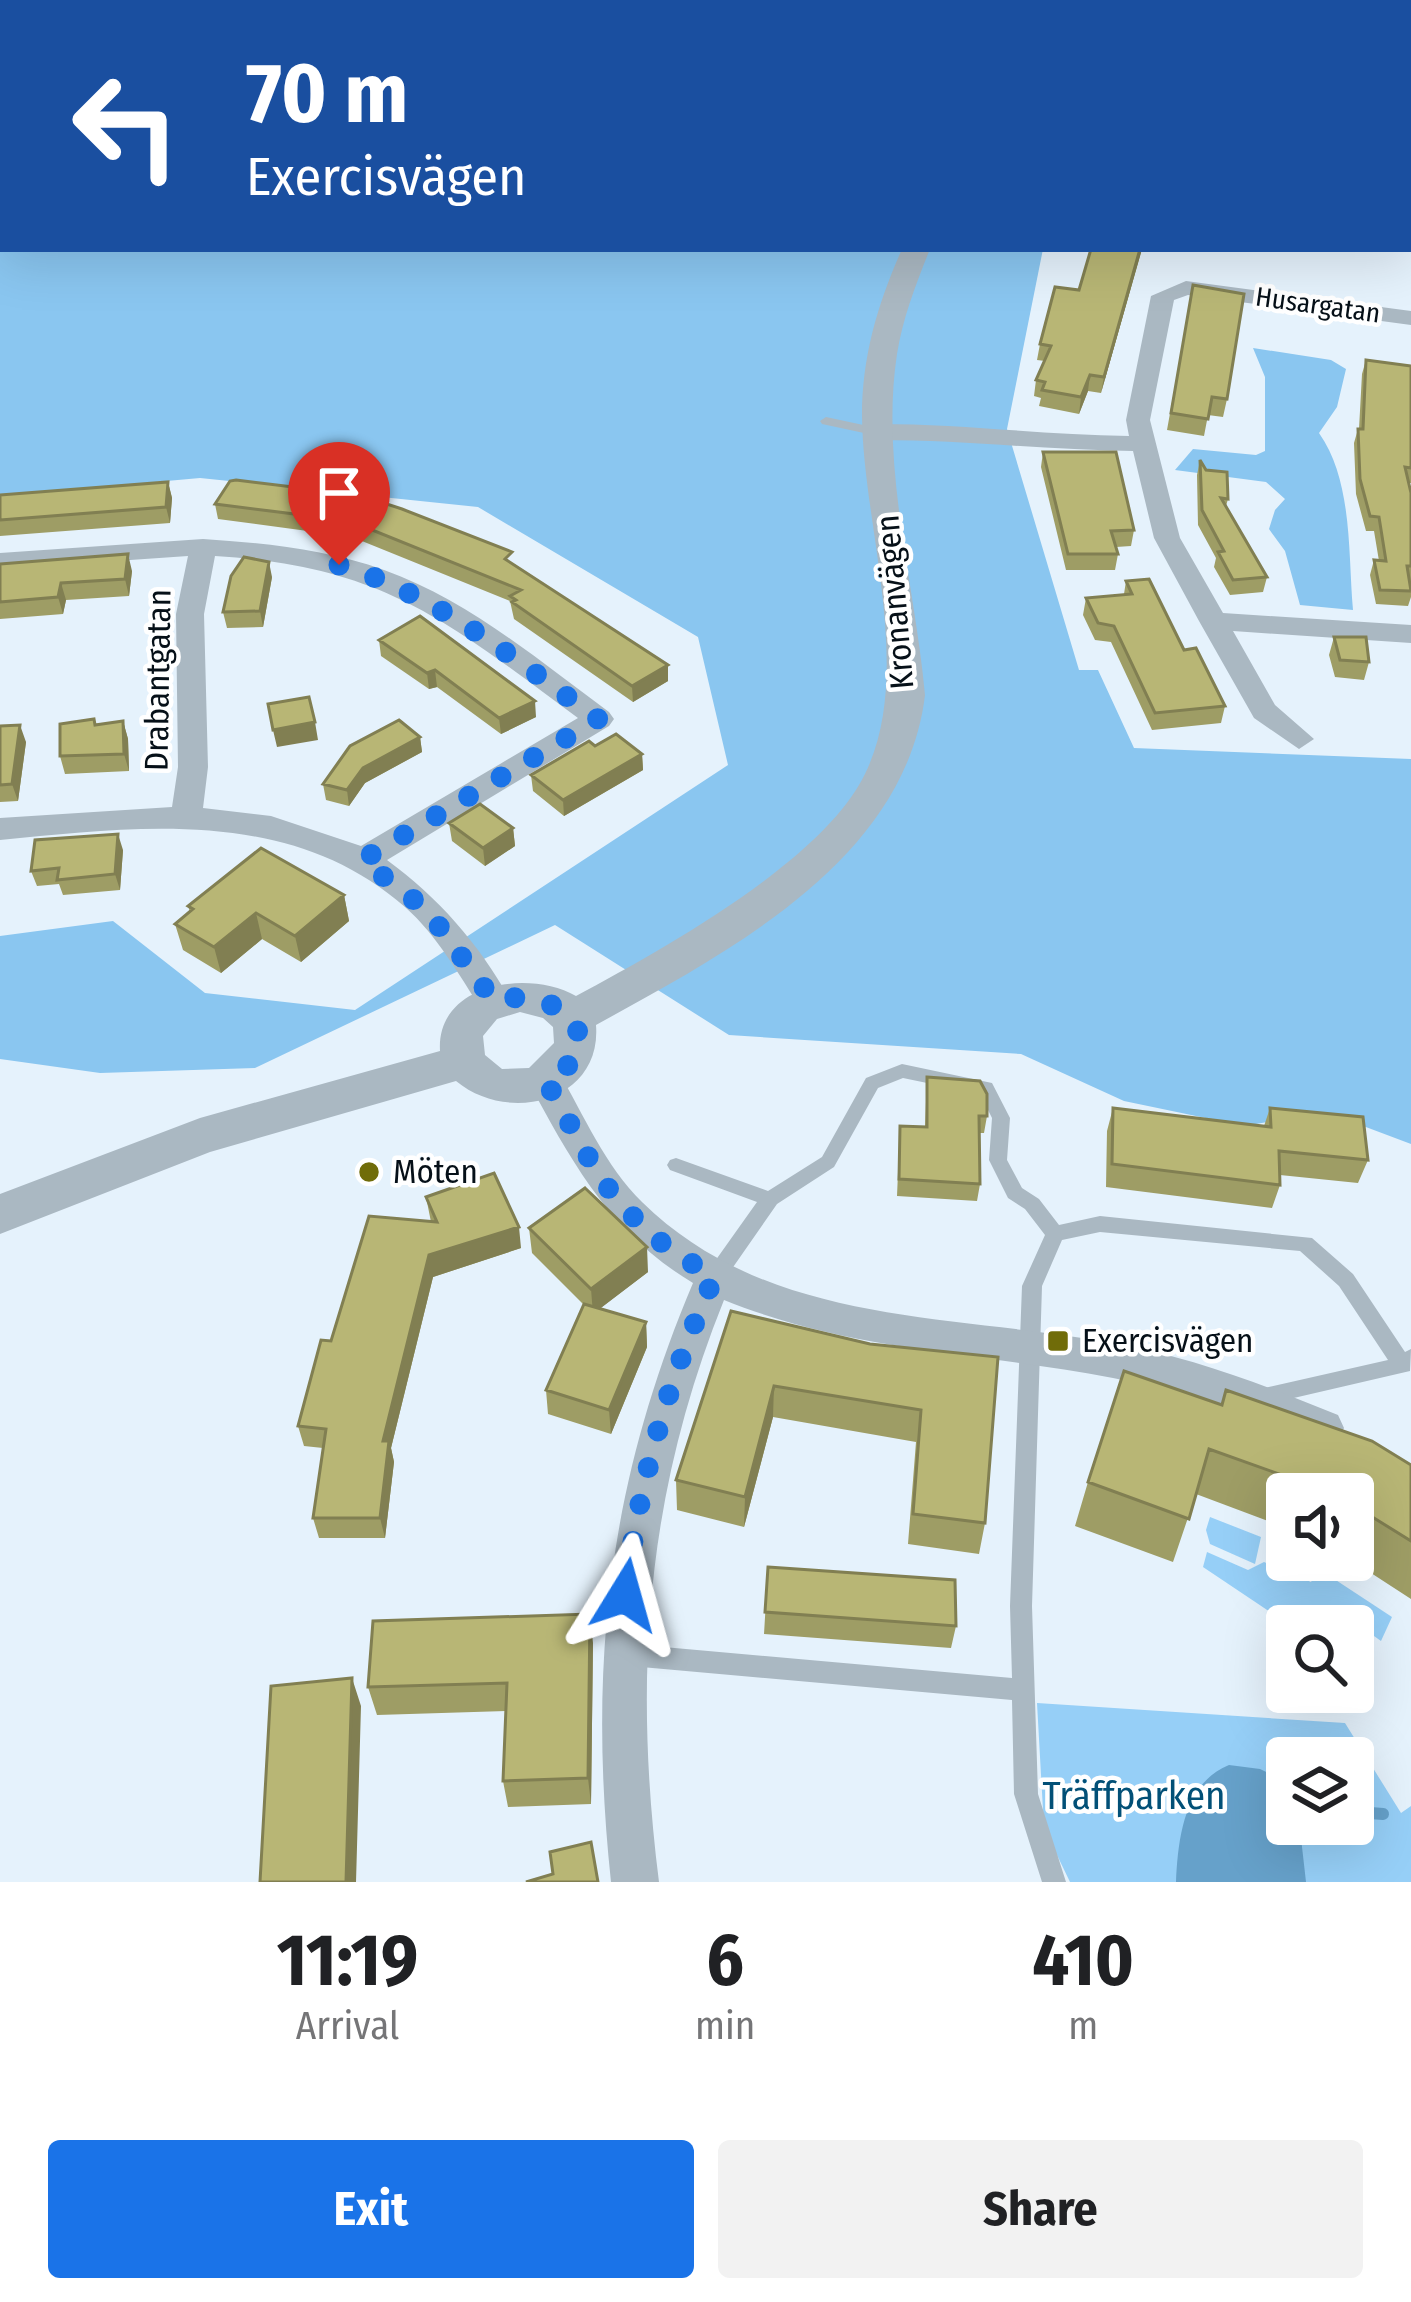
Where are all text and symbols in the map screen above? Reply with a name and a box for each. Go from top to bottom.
text: 70 m [246,43,408,144]
icon: left [48,48,204,204]
text: Exercisvägen [246,145,526,209]
street label: Husargatan [1254,280,1382,330]
pin [288,442,390,565]
icon: arrive [306,460,372,526]
street label: Kronanvägen [867,513,923,691]
street label: Drabantgatan [136,589,180,771]
place label: Möten [393,1152,478,1192]
marker: Möten [356,1159,382,1185]
place label: Exercisvägen [1082,1321,1253,1361]
marker: Exercisvägen [1045,1328,1071,1354]
map controls [1266,1473,1374,1845]
button: sound [1266,1473,1374,1581]
position arrow [562,1532,688,1658]
button: search [1266,1605,1374,1713]
button: layers [1266,1737,1374,1845]
park label: Träffparken [1042,1773,1226,1819]
text: 11:19 [277,1918,418,2004]
text: 6 [706,1918,744,2004]
text: 410 [1032,1918,1134,2004]
text: Arrival [296,2003,399,2049]
text: min [695,2003,755,2049]
text: m [1068,2003,1098,2049]
button: Exit [48,2140,694,2278]
button: Share [718,2140,1363,2278]

